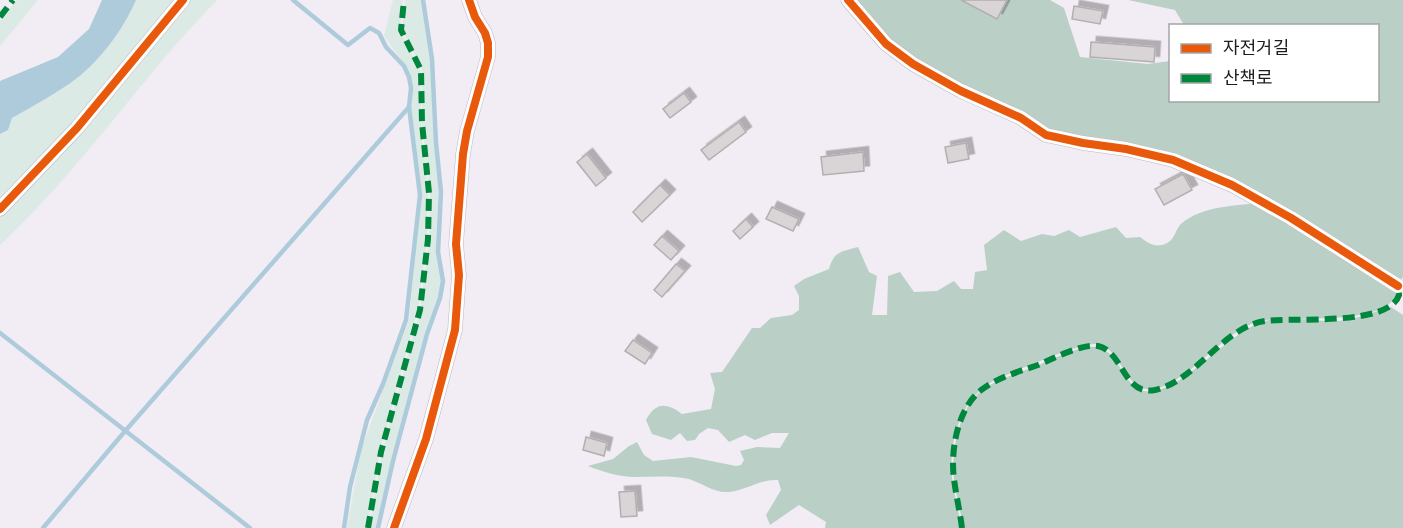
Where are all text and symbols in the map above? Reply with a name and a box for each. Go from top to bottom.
legend [1169,24,1379,102]
text: 자전거길 [1223,37,1289,57]
text: 산책로 [1223,67,1273,87]

